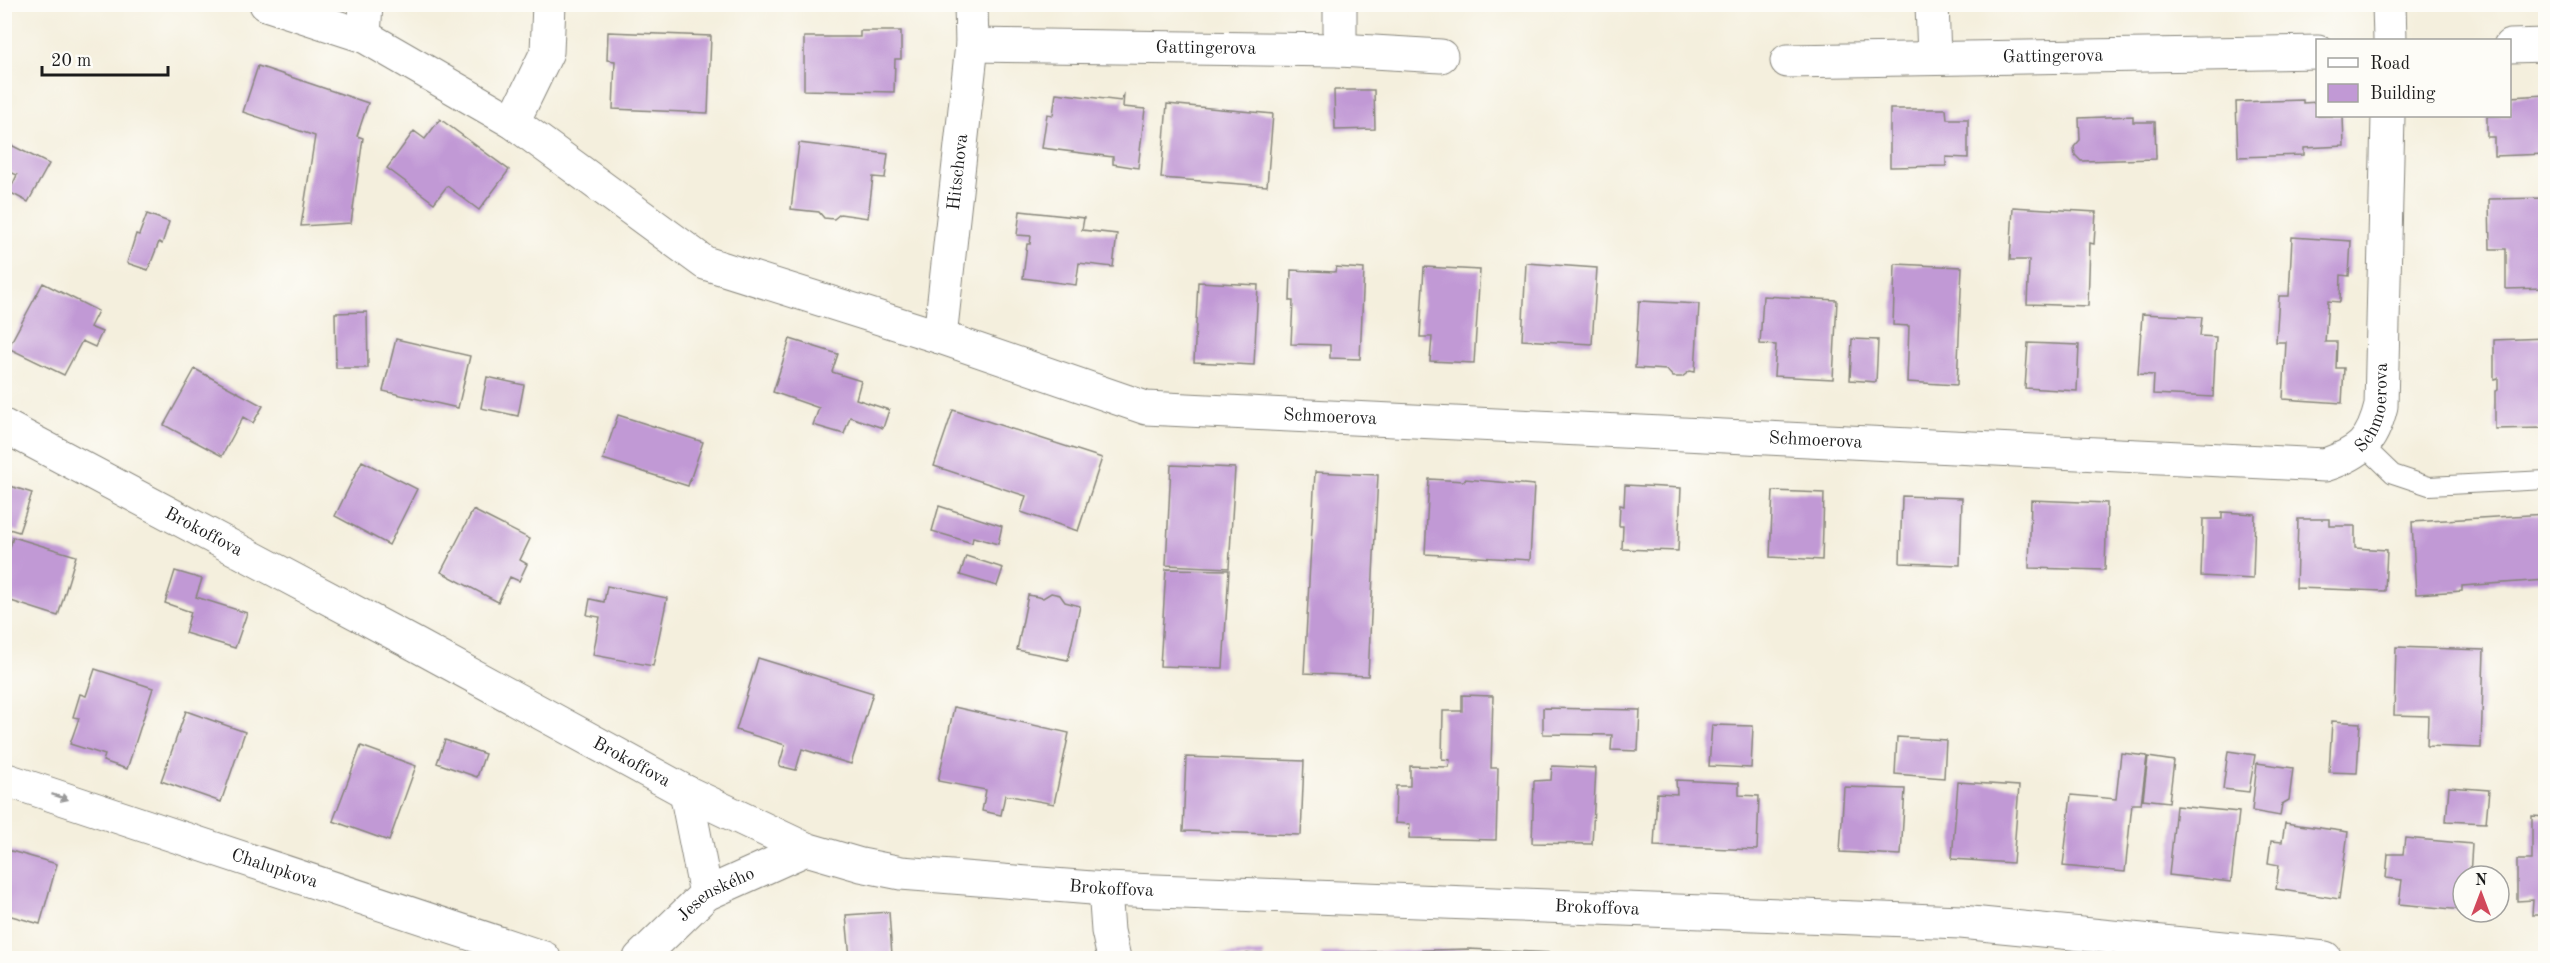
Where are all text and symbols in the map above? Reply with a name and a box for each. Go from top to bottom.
street label: Gattingerova [1156,38,1256,58]
scale bar [42,39,168,77]
legend [2316,39,2511,117]
street label: Gattingerova [2003,47,2103,66]
text: 20 m [51,52,91,70]
text: Road [2370,55,2410,73]
text: Building [2370,85,2436,103]
street label: Hitschova [945,133,971,211]
street label: Schmoerova [2351,362,2391,456]
street label: Schmoerova [1283,406,1378,428]
street label: Schmoerova [1768,429,1863,452]
street label: Brokoffova [162,504,245,560]
street label: Brokoffova [590,734,673,791]
one-way arrow [51,793,69,803]
street label: Chalupkova [229,846,320,891]
street label: Jesenského [674,864,757,925]
north arrow [2451,864,2511,924]
text: N [2475,873,2488,889]
street label: Brokoffova [1068,877,1154,900]
street label: Brokoffova [1554,897,1640,919]

